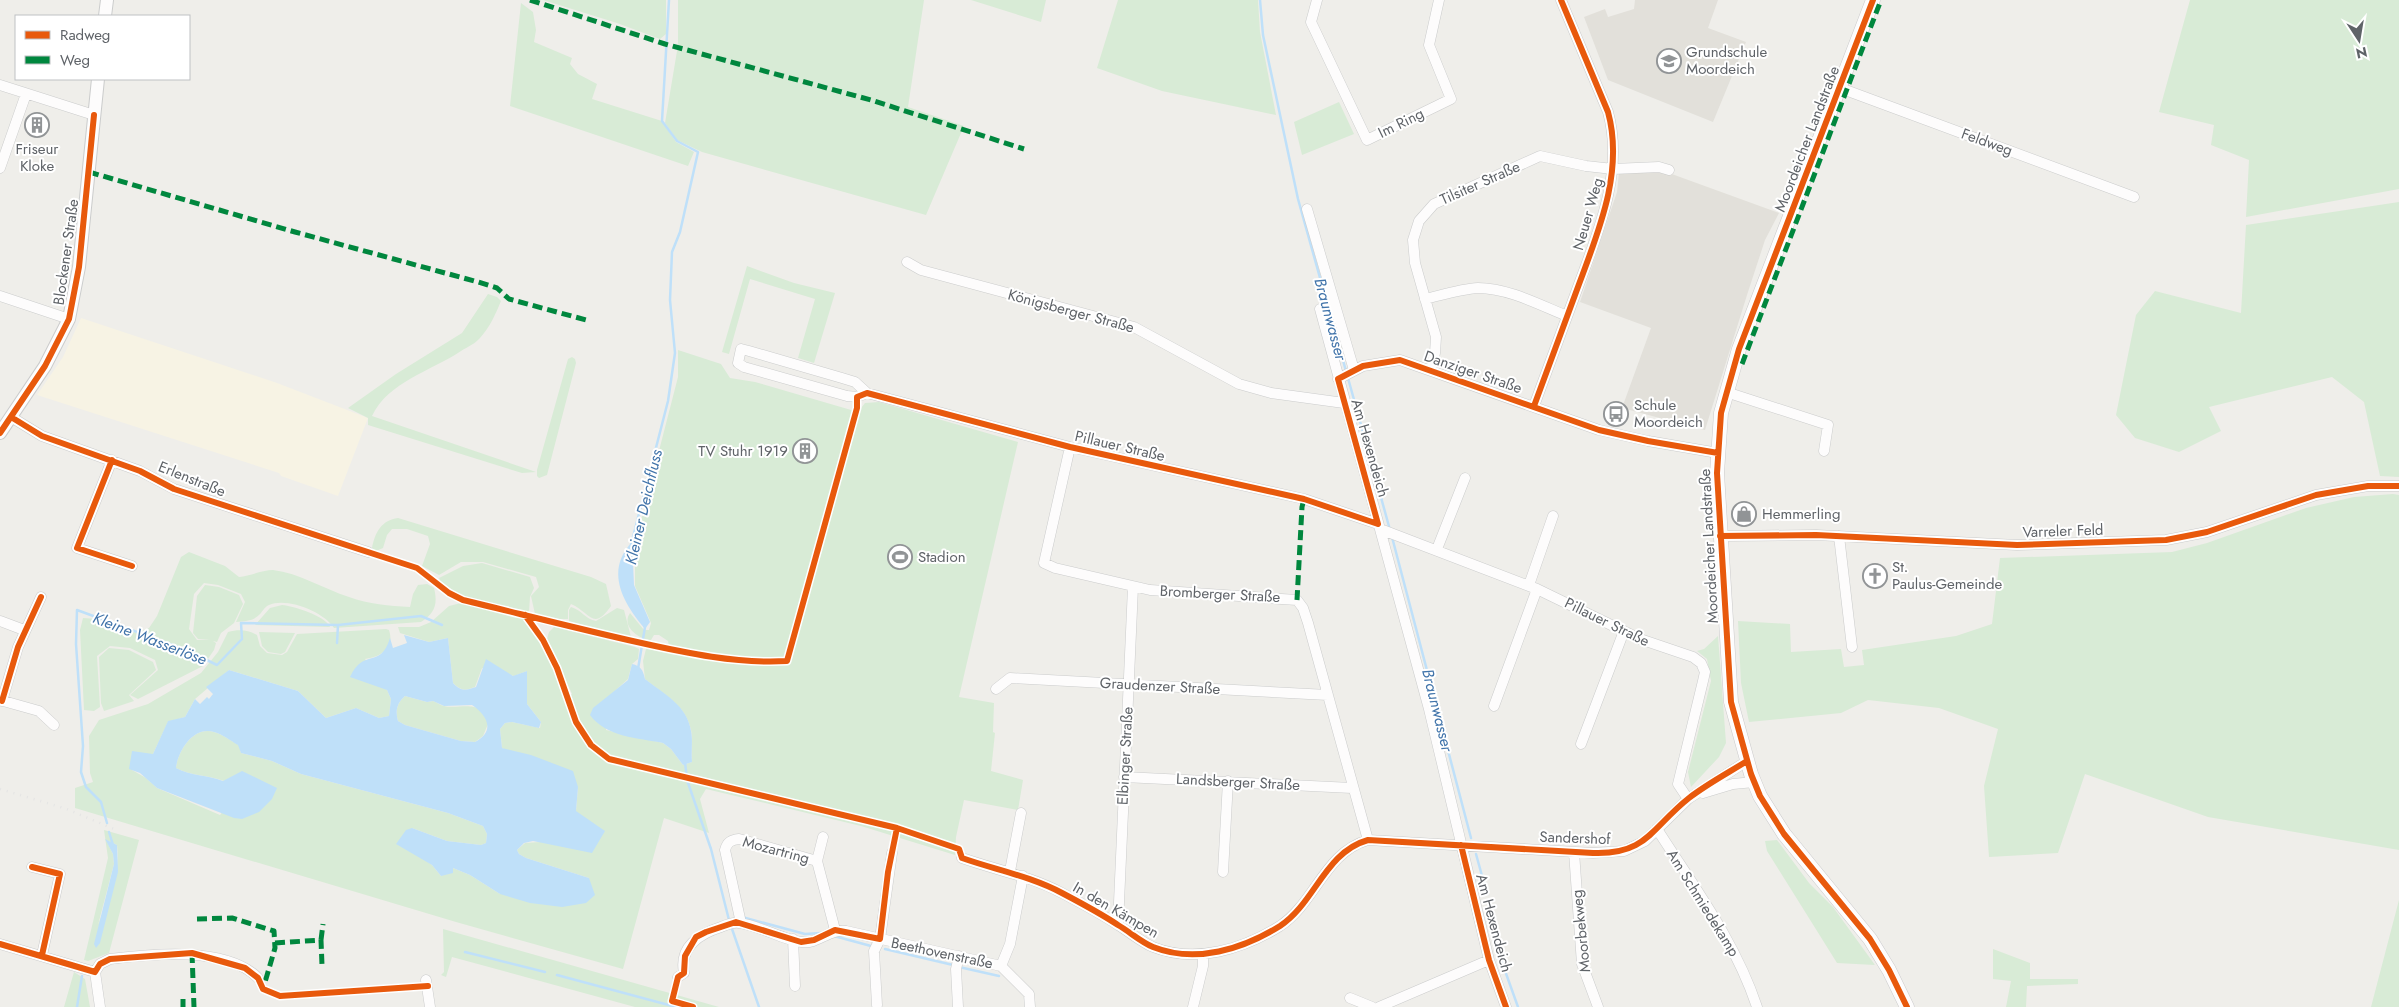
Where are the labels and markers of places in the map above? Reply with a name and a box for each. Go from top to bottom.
place label: Grundschule Moordeich [1686,41,1767,80]
school or university icon: Grundschule Moordeich [1656,48,1682,74]
building icon: Friseur Kloke [24,112,50,138]
place label: Friseur Kloke [15,138,59,177]
place label: Schule Moordeich [1634,394,1703,433]
bus stop icon: Schule Moordeich [1603,401,1629,427]
building icon: TV Stuhr 1919 [792,438,818,464]
place label: TV Stuhr 1919 [698,440,788,462]
shop icon: Hemmerling [1731,501,1757,527]
place label: Hemmerling [1762,503,1841,525]
sports icon: Stadion [887,544,913,570]
place label: Stadion [918,546,966,568]
place label: St. Paulus-Gemeinde [1892,556,2002,595]
church icon: St. Paulus-Gemeinde [1862,563,1888,589]

